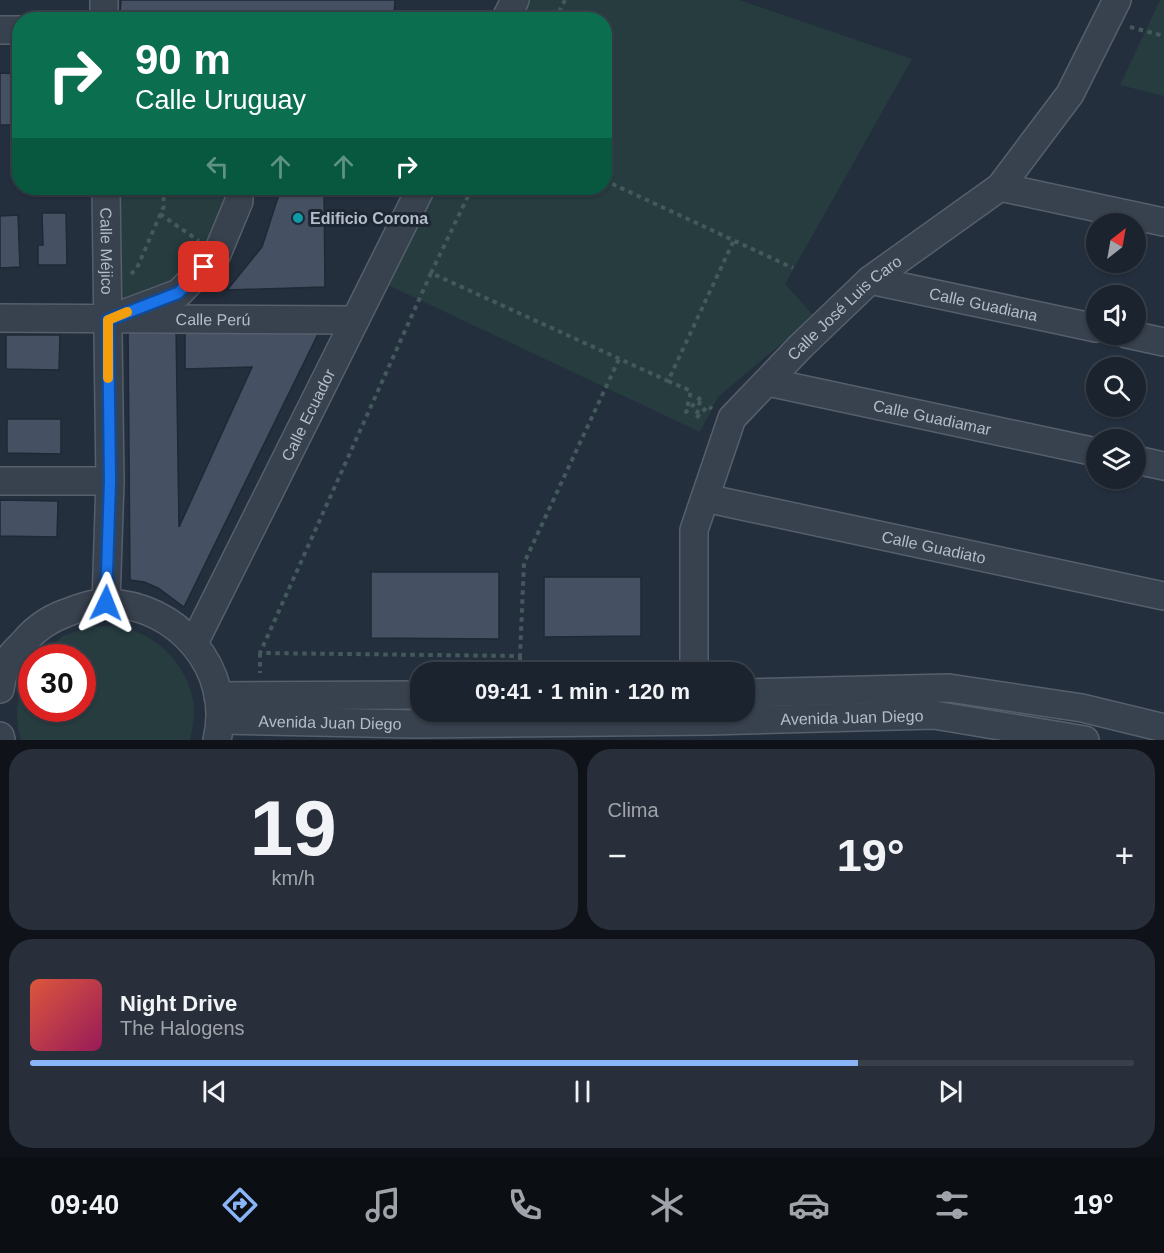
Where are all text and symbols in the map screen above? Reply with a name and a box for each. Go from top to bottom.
icon: right [36,36,114,114]
text: 90 m [135,36,231,83]
text: Calle Uruguay [135,85,306,115]
icon: left [201,150,234,183]
icon: ahead [264,150,297,183]
icon: ahead [327,150,360,183]
icon: right [390,150,423,183]
street label: Calle Méjico [97,207,115,295]
place label: Edificio Corona [310,210,428,227]
marker: Edificio Corona [291,211,305,225]
north arrow [1086,213,1146,273]
map controls [1086,213,1146,489]
pin [178,241,229,292]
icon: arrive [187,250,220,283]
street label: Calle José Luis Caro [784,252,905,364]
street label: Calle Guadiana [928,285,1039,324]
button: sound [1086,285,1146,345]
street label: Calle Perú [176,311,250,328]
button: search [1086,357,1146,417]
street label: Calle Ecuador [278,366,339,464]
street label: Calle Guadiamar [872,397,993,439]
button: layers [1086,429,1146,489]
street label: Calle Guadiato [880,528,987,567]
position arrow [74,571,138,635]
speed limit sign: 30 [18,644,96,722]
text: 09:41 · 1 min · 120 m [475,679,690,704]
street label: Avenida Juan Diego [780,707,924,728]
street label: Avenida Juan Diego [258,713,402,733]
text: 19 [250,784,337,872]
text: Clima [608,799,659,821]
text: 19° [837,830,905,881]
text: − [608,837,627,874]
text: + [1115,837,1134,874]
text: km/h [272,867,315,889]
text: Night Drive [120,991,237,1016]
text: The Halogens [120,1017,245,1039]
icon: previous [198,1075,231,1108]
icon: pause [566,1075,599,1108]
icon: next [934,1075,967,1108]
icon: directions [219,1184,261,1226]
icon: music [362,1184,404,1226]
icon: phone [504,1184,546,1226]
icon: climate [646,1184,688,1226]
icon: car [788,1184,830,1226]
icon: filters [931,1184,973,1226]
text: 09:40 [50,1190,119,1220]
text: 19° [1073,1190,1114,1220]

